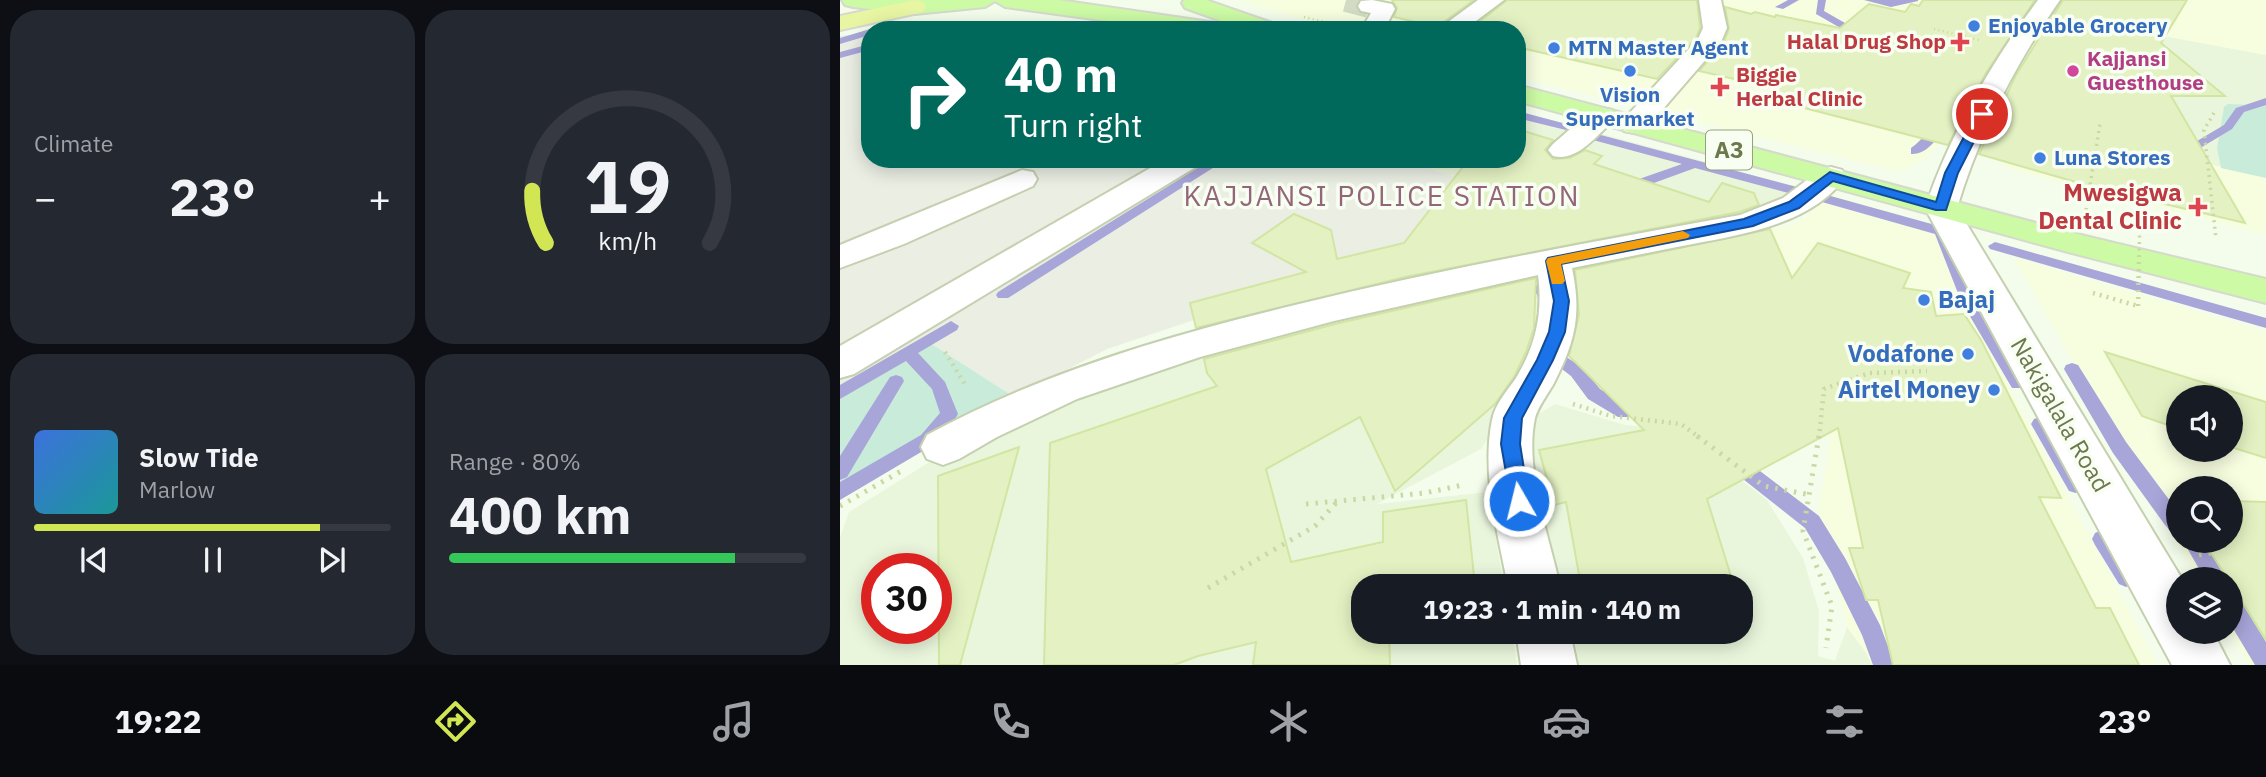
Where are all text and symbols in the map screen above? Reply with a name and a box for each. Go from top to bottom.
place label: Enjoyable Grocery [1988,11,2168,39]
marker: Enjoyable Grocery [1966,18,1982,34]
place label: Halal Drug Shop [1787,27,1946,55]
place label: MTN Master Agent [1568,33,1749,61]
marker: Halal Drug Shop [1952,34,1968,50]
marker: MTN Master Agent [1546,40,1562,56]
text: 40 m [1004,42,1118,105]
place label: Kajjansi Guesthouse [2087,44,2204,96]
icon: right [889,49,980,140]
place label: Biggie Herbal Clinic [1736,60,1863,112]
marker: Vision Supermarket [1622,63,1638,79]
marker: Kajjansi Guesthouse [2065,63,2081,79]
marker: Biggie Herbal Clinic [1710,77,1730,97]
place label: Vision Supermarket [1565,80,1695,132]
pin [1952,84,2012,144]
icon: arrive [1963,95,2001,133]
text: Turn right [1004,104,1142,146]
text: Climate [34,128,113,158]
road number: A3 [1706,130,1752,169]
text: 19 [584,138,671,233]
place label: Luna Stores [2054,143,2171,171]
marker: Luna Stores [2032,150,2048,166]
text: 23° [169,163,256,230]
text: − [34,173,57,222]
text: + [368,173,391,222]
place label: Mwesigwa Dental Clinic [2038,176,2182,236]
district label: KAJJANSI POLICE STATION [1183,177,1581,214]
marker: Mwesigwa Dental Clinic [2188,197,2208,217]
text: km/h [598,224,657,257]
place label: Bajaj [1938,283,1995,315]
marker: Bajaj [1916,292,1932,308]
street label: Nakigalala Road [2004,331,2118,498]
place label: Vodafone [1848,337,1954,369]
marker: Vodafone [1960,346,1976,362]
place label: Airtel Money [1838,373,1980,405]
marker: Airtel Money [1986,382,2002,398]
map controls [2166,385,2243,644]
button: sound [2166,385,2243,462]
text: Slow Tide [139,440,259,474]
text: Range · 80% [449,446,581,476]
position arrow [1482,464,1556,538]
text: Marlow [139,474,215,504]
button: search [2166,476,2243,553]
text: 400 km [449,481,631,548]
icon: previous [75,541,113,579]
icon: pause [194,541,232,579]
icon: next [313,541,351,579]
speed limit sign: 30 [861,553,952,644]
button: layers [2166,567,2243,644]
text: 19:23 · 1 min · 140 m [1423,592,1681,626]
icon: directions [431,697,480,746]
icon: music [709,697,758,746]
icon: phone [986,697,1035,746]
icon: climate [1264,697,1313,746]
icon: car [1542,697,1591,746]
icon: filters [1820,697,1869,746]
text: 19:22 [114,700,202,742]
text: 23° [2098,700,2152,742]

